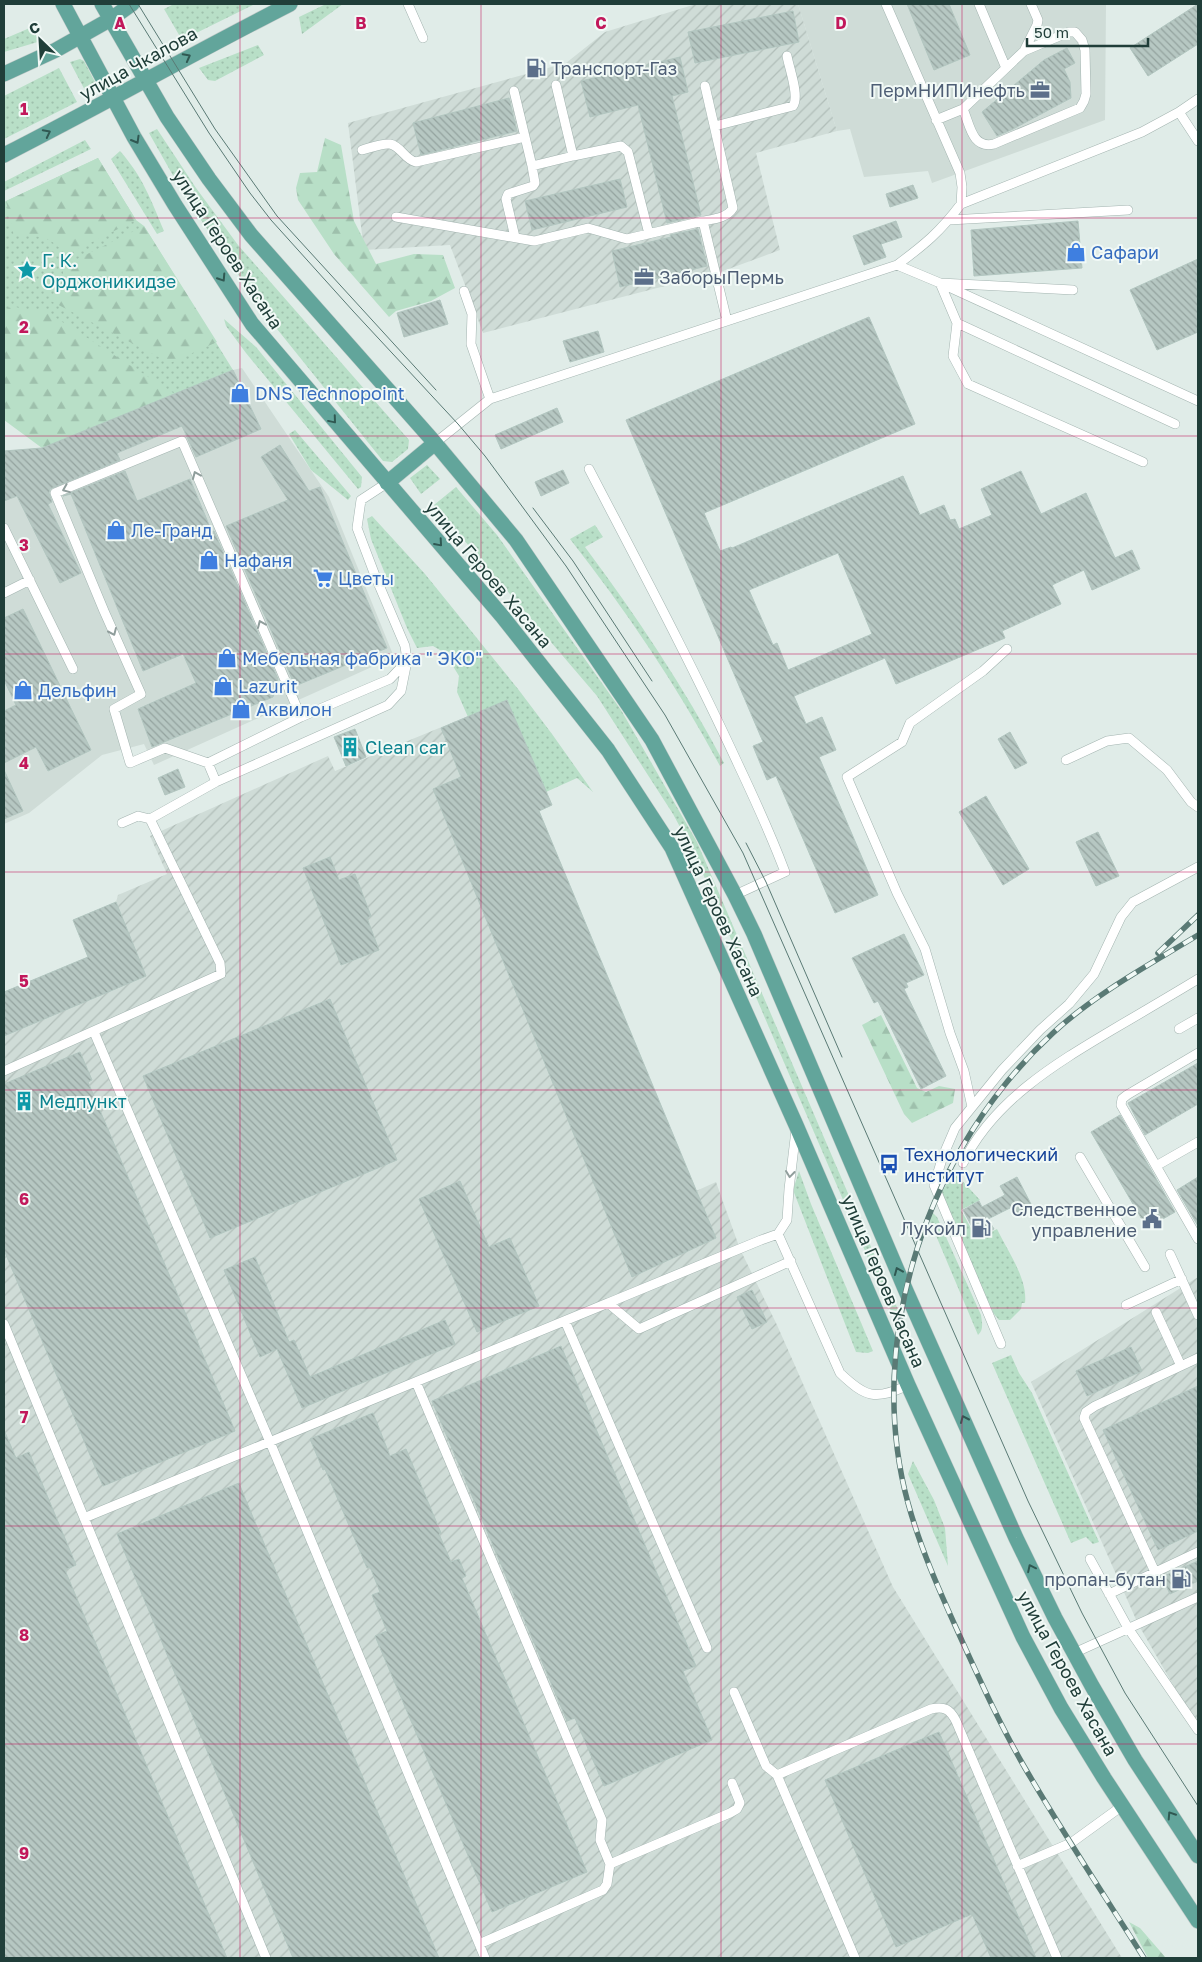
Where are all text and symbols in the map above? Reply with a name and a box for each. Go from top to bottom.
text: A [114,13,126,33]
text: B [355,13,367,33]
text: C [595,13,607,33]
text: D [835,13,847,33]
north arrow [15,15,65,65]
scale bar [1027,15,1148,47]
text: С [26,18,42,38]
street label: улица Чкалова [75,22,201,104]
text: 50 m [1034,23,1069,41]
one-way arrow [182,53,191,63]
fuel station icon: Транспорт-Газ [525,57,547,79]
place label: Транспорт-Газ [551,57,677,79]
place label: ПермНИПИнефть [870,79,1025,101]
office icon: ПермНИПИнефть [1029,79,1051,101]
text: 1 [20,99,28,119]
one-way arrow [42,129,51,139]
one-way arrow [130,135,140,144]
street label: улица Героев Хасана [168,165,288,333]
shop icon: Сафари [1065,241,1087,263]
place label: Сафари [1091,241,1159,263]
place label: Г. К. Орджоникидзе [42,249,176,292]
place icon: Г. К. Орджоникидзе [16,259,38,281]
office icon: ЗаборыПермь [633,266,655,288]
place label: ЗаборыПермь [659,266,784,288]
one-way arrow [216,273,225,282]
text: 2 [19,317,29,337]
shop icon: DNS Technopoint [229,382,251,404]
place label: DNS Technopoint [255,382,405,404]
one-way arrow [327,414,336,423]
one-way arrow [192,471,202,480]
one-way arrow [62,482,71,493]
street label: улица Героев Хасана [421,496,557,652]
shop icon: Ле-Гранд [105,519,127,541]
place label: Ле-Гранд [131,519,212,541]
text: 3 [19,535,29,555]
one-way arrow [433,537,442,546]
shop icon: Нафаня [198,549,220,571]
place label: Нафаня [224,549,293,571]
supermarket icon: Цветы [312,567,334,589]
place label: Цветы [338,567,394,589]
one-way arrow [256,620,267,629]
one-way arrow [107,627,117,636]
shop icon: Мебельная фабрика " ЭКО" [216,647,238,669]
place label: Мебельная фабрика " ЭКО" [242,647,482,669]
shop icon: Lazurit [212,675,234,697]
place label: Lazurit [238,675,298,697]
shop icon: Дельфин [12,679,34,701]
place label: Дельфин [38,679,117,701]
shop icon: Аквилон [230,698,252,720]
place label: Аквилон [256,698,332,720]
building icon: Clean car [339,736,361,758]
place label: Clean car [365,736,446,758]
text: 4 [19,753,29,773]
street label: улица Героев Хасана [670,822,768,1000]
text: 5 [19,971,29,991]
building icon: Медпункт [13,1090,35,1112]
place label: Медпункт [39,1090,127,1112]
place label: Технологический институт [904,1143,1058,1186]
bus stop icon: Технологический институт [878,1153,900,1175]
one-way arrow [785,1170,796,1178]
text: 6 [19,1189,29,1209]
street label: улица Героев Хасана [838,1191,930,1371]
place label: Следственное управление [1011,1198,1137,1241]
public building icon: Следственное управление [1141,1208,1163,1230]
place label: Лукойл [901,1217,966,1239]
fuel station icon: Лукойл [970,1217,992,1239]
one-way arrow [894,1267,904,1276]
text: 7 [20,1407,29,1427]
one-way arrow [960,1415,971,1424]
one-way arrow [1026,1564,1037,1573]
place label: пропан-бутан [1044,1568,1166,1590]
fuel station icon: пропан-бутан [1170,1568,1192,1590]
street label: улица Героев Хасана [1013,1586,1123,1760]
text: 8 [19,1625,29,1645]
one-way arrow [1168,1812,1178,1821]
text: 9 [19,1843,29,1863]

